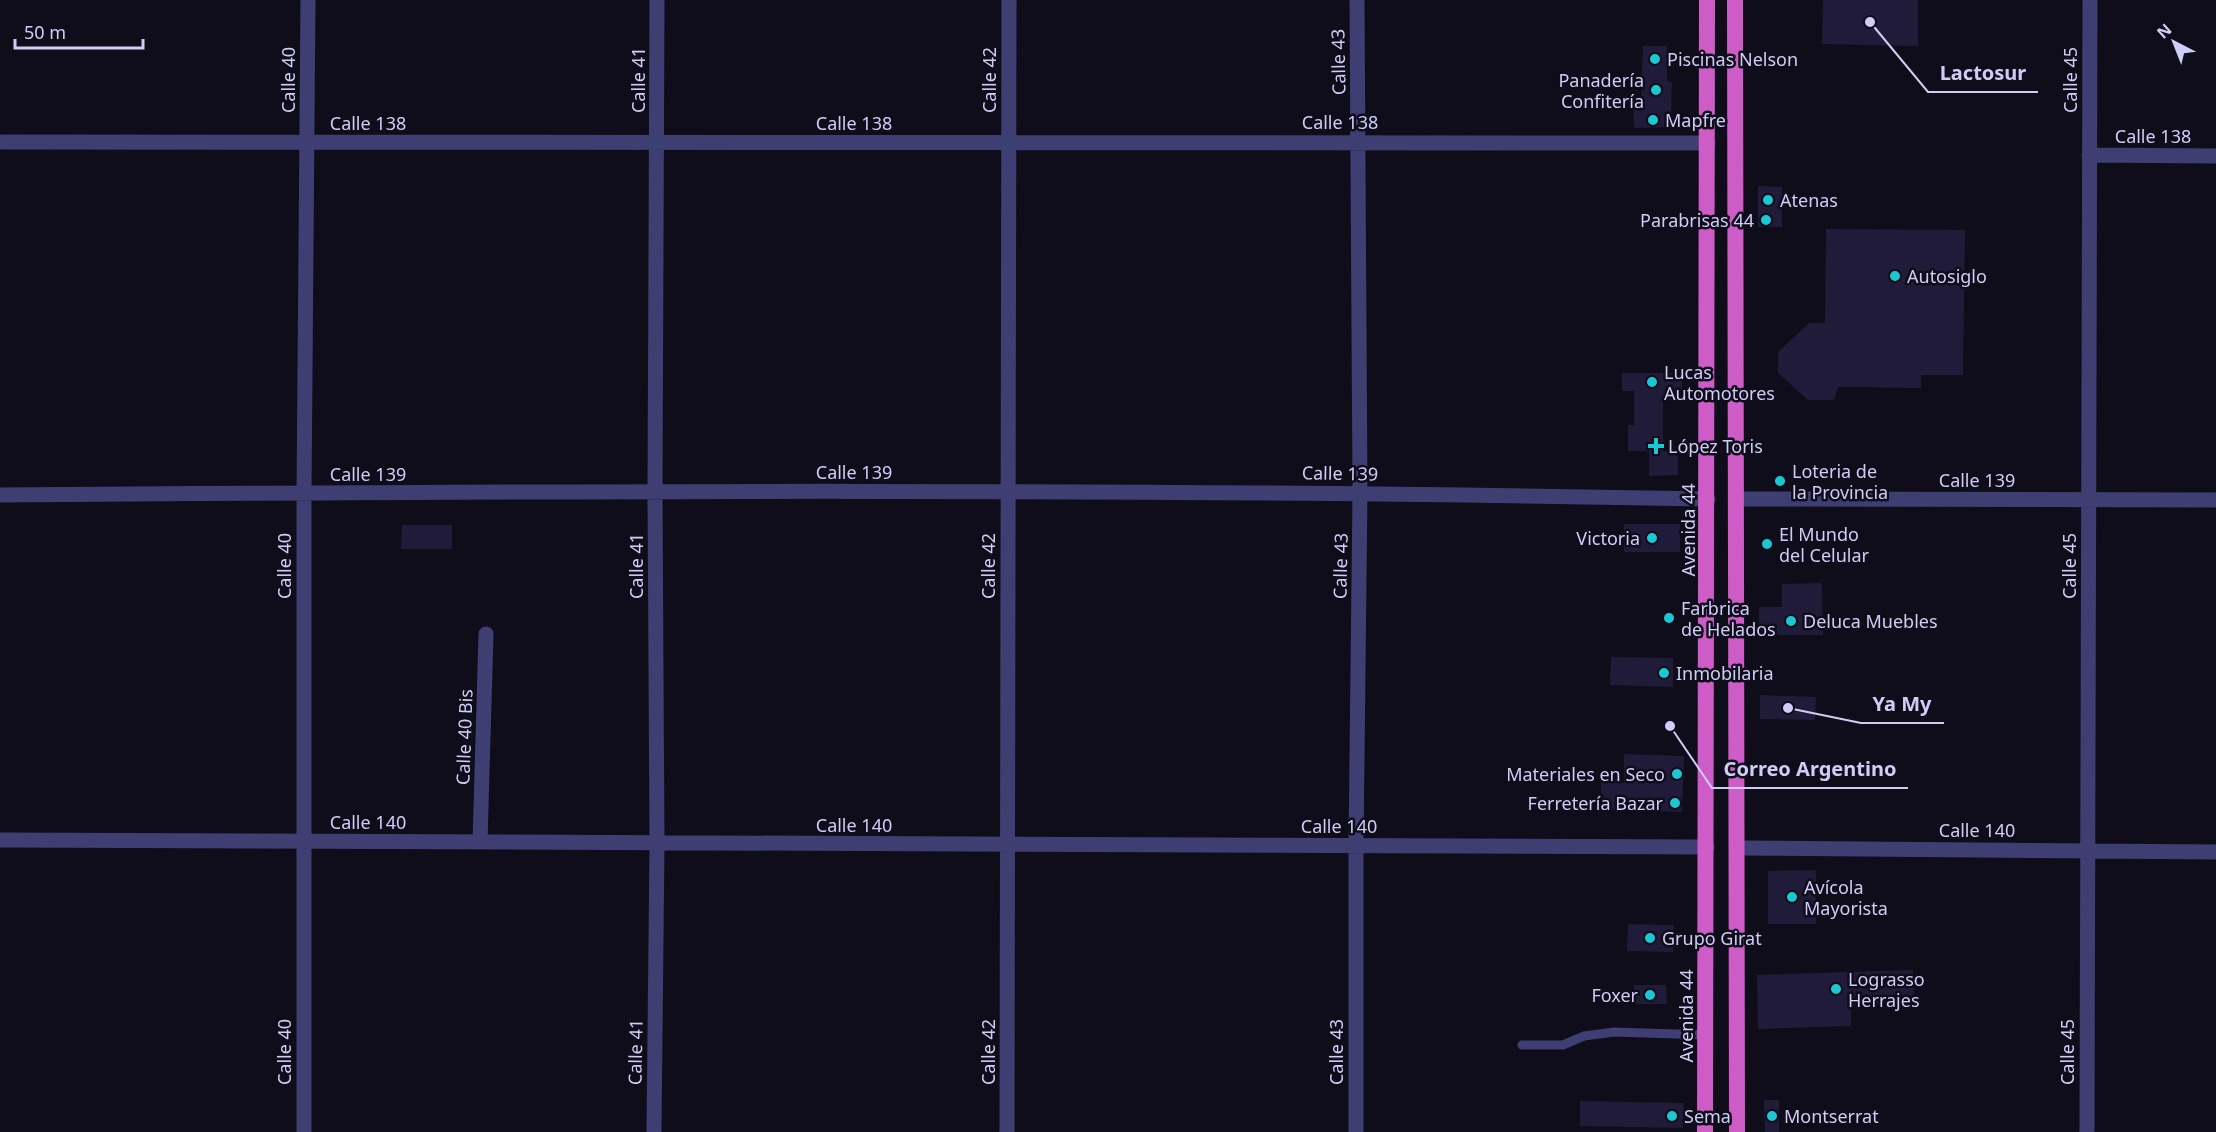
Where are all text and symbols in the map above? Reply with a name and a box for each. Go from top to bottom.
scale bar [15,12,142,50]
north arrow [2144,12,2204,72]
text: N [2152,18,2176,43]
text: 50 m [24,20,66,44]
street label: Calle 43 [1325,29,1351,95]
street label: Calle 40 [276,47,300,113]
street label: Calle 41 [626,47,650,113]
street label: Calle 42 [977,47,1001,113]
place label: Piscinas Nelson [1667,47,1798,71]
street label: Calle 45 [2058,47,2082,113]
marker: Piscinas Nelson [1648,52,1662,66]
callout: Lactosur [1928,54,2038,92]
text: Lactosur [1940,59,2026,86]
place label: Panadería Confitería [1558,68,1644,113]
marker: Panadería Confitería [1649,83,1663,97]
place label: Mapfre [1665,108,1726,132]
street label: Calle 138 [1302,110,1378,134]
street label: Calle 138 [330,111,406,135]
street label: Calle 138 [816,111,892,135]
marker: Mapfre [1646,113,1660,127]
street label: Calle 138 [2115,124,2191,148]
place label: Atenas [1780,188,1838,212]
marker: Atenas [1761,193,1775,207]
place label: Parabrisas 44 [1640,208,1754,232]
marker: Parabrisas 44 [1759,213,1773,227]
place label: Autosiglo [1907,264,1987,288]
marker: Autosiglo [1888,269,1902,283]
place label: Lucas Automotores [1664,360,1775,405]
marker: Lucas Automotores [1645,375,1659,389]
place label: López Toris [1668,434,1763,458]
marker: López Toris [1649,439,1663,453]
place label: Loteria de la Provincia [1792,459,1888,504]
street label: Calle 139 [816,460,892,484]
street label: Calle 139 [1302,460,1378,486]
street label: Calle 139 [330,462,406,486]
street label: Calle 139 [1939,468,2015,492]
marker: Loteria de la Provincia [1773,474,1787,488]
street label: Avenida 44 [1676,483,1700,577]
place label: El Mundo del Celular [1779,522,1870,567]
place label: Victoria [1576,526,1640,550]
marker: Victoria [1645,531,1659,545]
street label: Calle 40 [272,533,296,599]
street label: Calle 41 [624,533,648,599]
street label: Calle 42 [976,533,1000,599]
street label: Calle 43 [1327,533,1353,599]
street label: Calle 45 [2057,533,2081,599]
marker: El Mundo del Celular [1760,537,1774,551]
place label: Farbrica de Helados [1681,596,1776,641]
place label: Deluca Muebles [1803,609,1938,633]
marker: Farbrica de Helados [1662,611,1676,625]
marker: Deluca Muebles [1784,614,1798,628]
place label: Inmobilaria [1676,661,1774,685]
marker: Inmobilaria [1657,666,1671,680]
callout: Ya My [1861,685,1944,723]
street label: Calle 40 Bis [450,689,478,785]
text: Ya My [1873,690,1932,717]
callout: Correo Argentino [1712,750,1908,788]
text: Correo Argentino [1724,755,1896,782]
place label: Materiales en Seco [1506,762,1665,786]
marker: Materiales en Seco [1670,767,1684,781]
place label: Ferretería Bazar [1528,791,1664,815]
marker: Ferretería Bazar [1668,796,1682,810]
street label: Calle 140 [330,810,406,834]
street label: Calle 140 [816,813,892,837]
street label: Calle 140 [1301,814,1377,838]
street label: Calle 140 [1939,818,2015,842]
place label: Avícola Mayorista [1804,875,1888,920]
marker: Avícola Mayorista [1785,890,1799,904]
place label: Grupo Girat [1662,926,1762,950]
marker: Grupo Girat [1643,931,1657,945]
place label: Lograsso Herrajes [1848,967,1925,1012]
street label: Avenida 44 [1674,969,1698,1063]
marker: Lograsso Herrajes [1829,982,1843,996]
place label: Foxer [1591,983,1639,1007]
marker: Foxer [1643,988,1657,1002]
street label: Calle 40 [272,1019,296,1085]
street label: Calle 41 [622,1019,648,1085]
street label: Calle 42 [976,1019,1000,1085]
street label: Calle 43 [1324,1019,1348,1085]
street label: Calle 45 [2055,1019,2079,1085]
place label: Sema [1684,1104,1731,1128]
place label: Montserrat [1784,1104,1879,1128]
marker: Sema [1665,1109,1679,1123]
marker: Montserrat [1765,1109,1779,1123]

